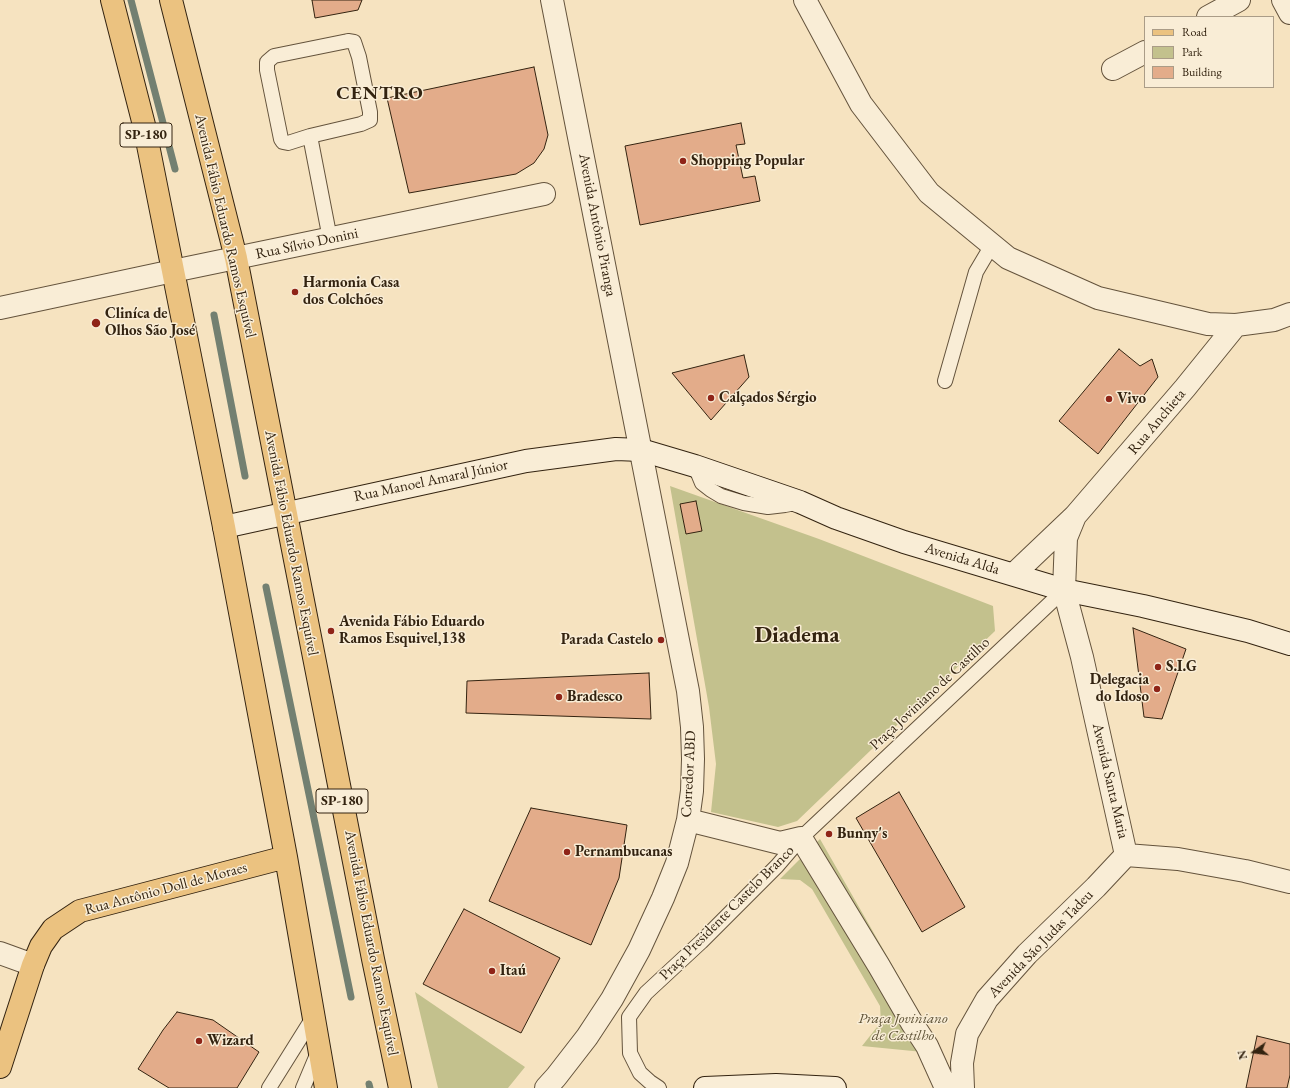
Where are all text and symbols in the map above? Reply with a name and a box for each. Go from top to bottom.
legend [1144,16,1274,88]
text: Road [1182,24,1207,40]
text: Park [1182,44,1202,60]
text: Building [1182,64,1222,80]
district label: CENTRO [336,83,424,105]
street label: Avenida Fábio Eduardo Ramos Esquível [190,112,260,340]
road number: SP-180 [120,123,172,147]
street label: Avenida Antônio Piranga [574,152,620,298]
place label: Shopping Popular [691,152,805,170]
marker: Shopping Popular [678,156,688,166]
street label: Rua Sílvio Donini [254,224,360,264]
place label: Harmonia Casa dos Colchões [303,274,399,309]
marker: Harmonia Casa dos Colchões [290,287,300,297]
place label: Cliníca de Olhos São José [105,305,195,340]
marker: Cliníca de Olhos São José [90,317,102,329]
street label: Rua Anchieta [1124,386,1190,458]
place label: Calçados Sérgio [719,389,817,407]
place label: Vivo [1117,390,1146,408]
marker: Calçados Sérgio [706,393,716,403]
marker: Vivo [1104,394,1114,404]
street label: Avenida Fábio Eduardo Ramos Esquível [260,429,322,657]
street label: Rua Manoel Amaral Júnior [352,456,510,506]
street label: Avenida Alda [923,539,1001,579]
place label: Avenida Fábio Eduardo Ramos Esquivel,138 [339,613,484,648]
district label: Diadema [754,622,840,650]
marker: Avenida Fábio Eduardo Ramos Esquivel,138 [326,626,336,636]
place label: Parada Castelo [561,631,653,649]
street label: Praça Joviniano de Castilho [866,634,994,754]
marker: Parada Castelo [656,635,666,645]
place label: S.I.G [1166,658,1197,676]
marker: S.I.G [1153,662,1163,672]
place label: Delegacia do Idoso [1090,671,1149,706]
marker: Delegacia do Idoso [1152,684,1162,694]
place label: Bradesco [567,688,623,706]
marker: Bradesco [554,692,564,702]
street label: Avenida Santa Maria [1088,721,1132,841]
street label: Corredor ABD [678,730,700,818]
road number: SP-180 [316,789,368,813]
place label: Bunny's [837,825,887,843]
street label: Avenida Fábio Eduardo Ramos Esquível [340,829,402,1057]
marker: Bunny's [824,829,834,839]
street label: Praça Presidente Castelo Branco [656,842,798,984]
place label: Pernambucanas [575,843,672,861]
marker: Pernambucanas [562,847,572,857]
street label: Rua Antônio Doll de Moraes [83,859,249,919]
street label: Avenida São Judas Tadeu [985,886,1097,1002]
place label: Itaú [500,962,526,980]
marker: Itaú [487,966,497,976]
park label: Praça Joviniano de Castilho [858,1010,948,1045]
place label: Wizard [207,1032,254,1050]
north arrow [1234,1032,1274,1072]
marker: Wizard [194,1036,204,1046]
text: N [1234,1049,1250,1061]

